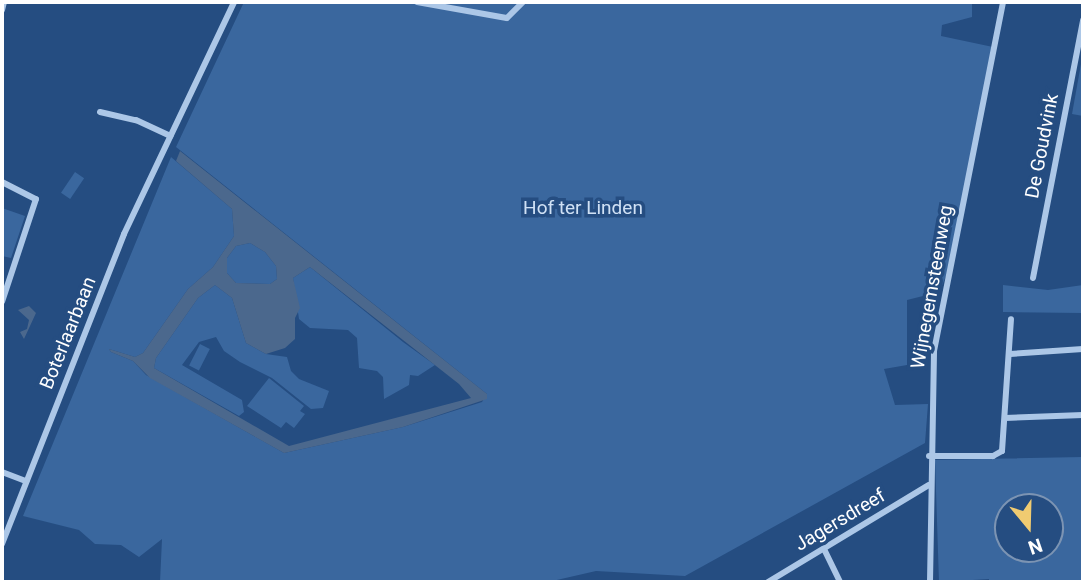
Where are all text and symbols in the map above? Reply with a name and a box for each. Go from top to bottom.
street label: De Goudvink [1021,92,1063,200]
park label: Hof ter Linden [523,197,643,219]
street label: Wijnegemsteenweg [906,203,958,371]
street label: Boterlaarbaan [35,274,101,392]
street label: Jagersdreef [791,484,889,556]
north arrow [994,493,1064,563]
text: N [1025,533,1045,559]

